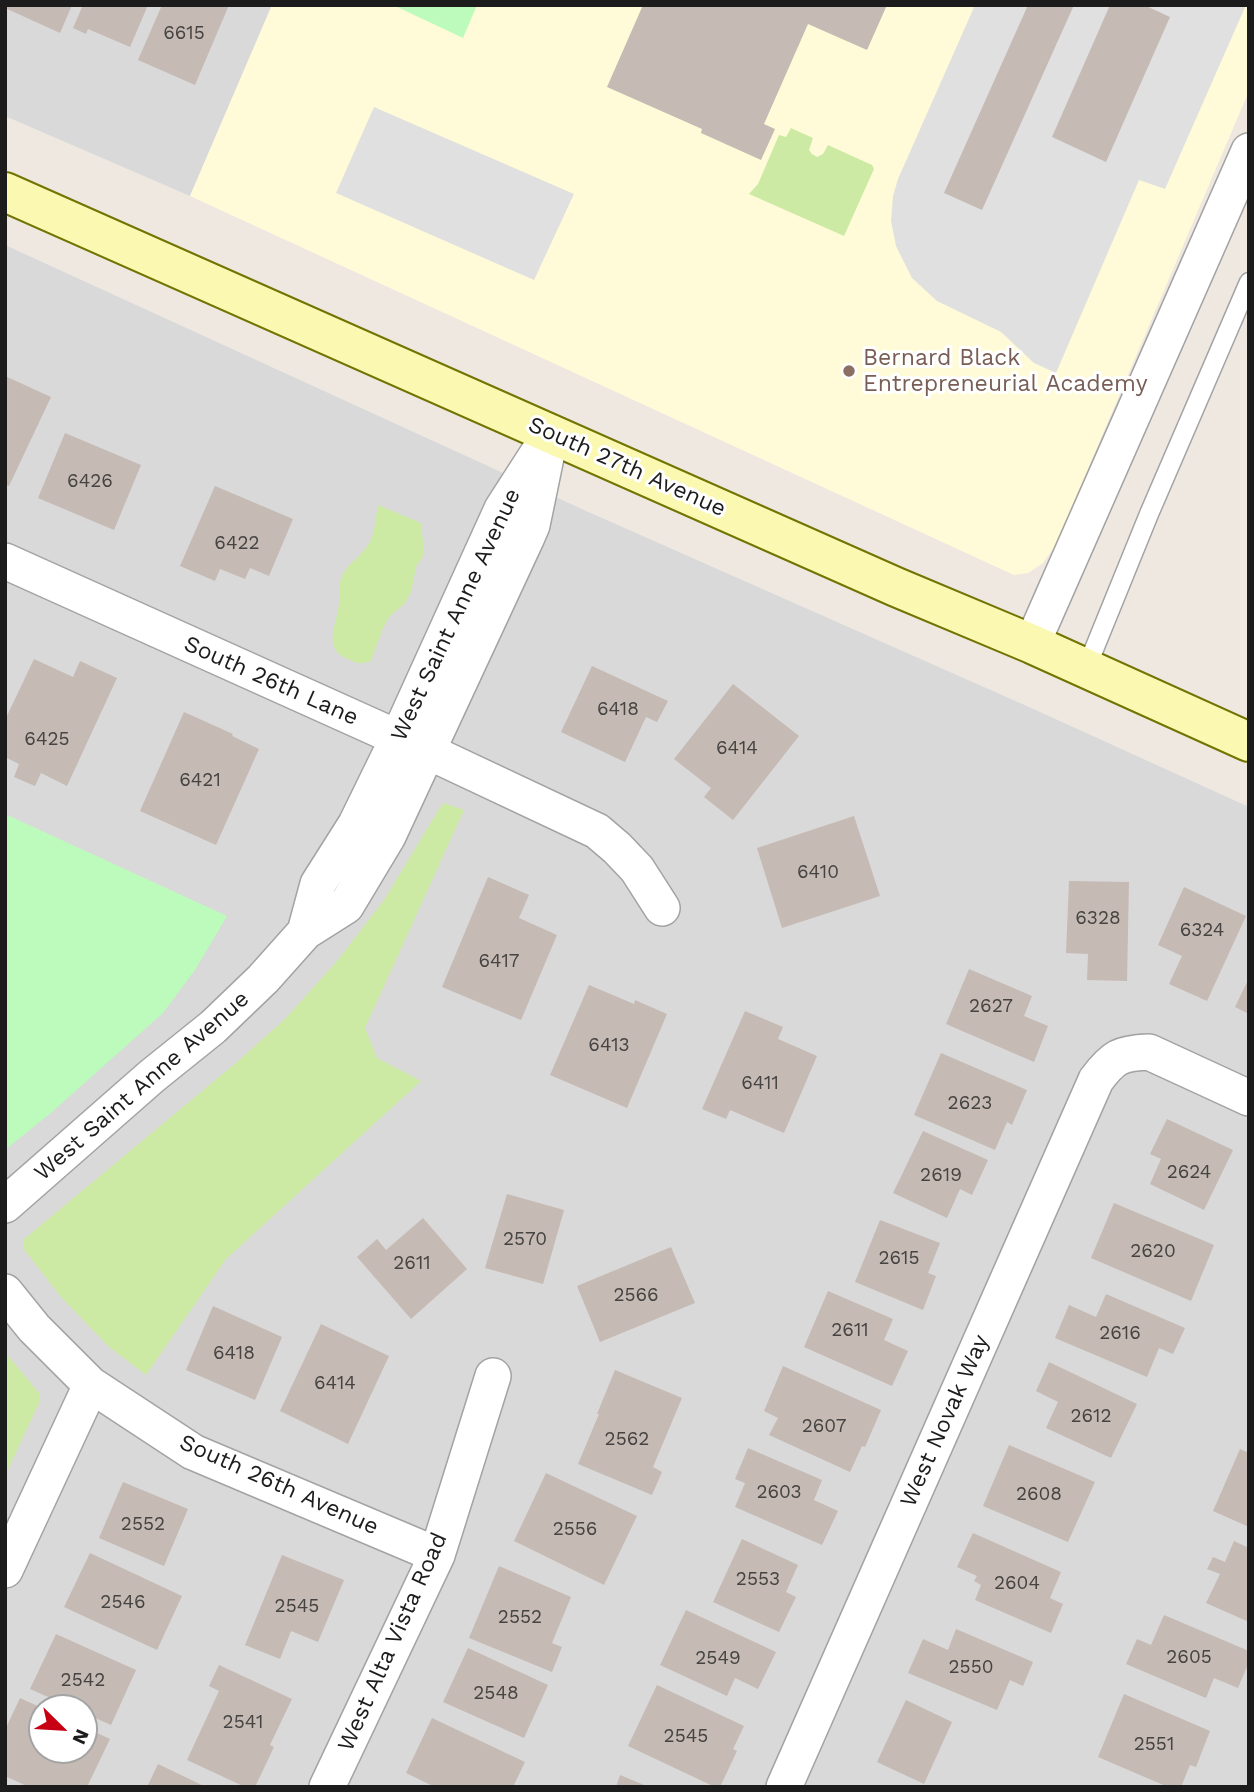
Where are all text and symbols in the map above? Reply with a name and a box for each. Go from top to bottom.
house number: 6615 [163,22,205,44]
place label: Bernard Black Entrepreneurial Academy [863,344,1148,398]
marker: Bernard Black Entrepreneurial Academy [841,363,857,379]
street label: South 27th Avenue [524,411,730,523]
house number: 6426 [67,470,113,492]
street label: West Saint Anne Avenue [385,484,527,746]
house number: 6422 [214,532,260,554]
street label: South 26th Lane [180,630,362,732]
house number: 6418 [597,698,639,720]
house number: 6425 [24,728,70,750]
house number: 6414 [716,737,758,759]
house number: 6421 [179,769,221,791]
house number: 6410 [797,861,839,883]
house number: 6328 [1075,907,1121,929]
house number: 6324 [1180,919,1224,941]
house number: 6417 [479,950,519,972]
street label: West Saint Anne Avenue [29,985,255,1187]
house number: 2627 [969,995,1013,1017]
house number: 6413 [588,1034,630,1056]
house number: 6411 [741,1072,779,1094]
house number: 2623 [948,1092,992,1114]
house number: 2624 [1167,1161,1211,1183]
house number: 2619 [920,1164,962,1186]
house number: 2570 [503,1228,547,1250]
house number: 2620 [1130,1240,1176,1262]
house number: 2615 [878,1247,920,1269]
house number: 2611 [393,1252,431,1274]
house number: 2566 [613,1284,659,1306]
house number: 2611 [831,1319,869,1341]
house number: 2616 [1099,1322,1141,1344]
street label: West Novak Way [895,1331,995,1511]
house number: 6418 [213,1342,255,1364]
house number: 6414 [314,1372,356,1394]
house number: 2612 [1070,1405,1112,1427]
house number: 2607 [802,1415,846,1437]
house number: 2562 [605,1428,649,1450]
street label: South 26th Avenue [175,1429,383,1541]
house number: 2603 [756,1481,802,1503]
house number: 2608 [1016,1483,1062,1505]
house number: 2552 [121,1513,165,1535]
house number: 2556 [553,1518,597,1540]
street label: West Alta Vista Road [332,1528,454,1756]
house number: 2553 [736,1568,780,1590]
house number: 2604 [994,1572,1040,1594]
house number: 2546 [100,1591,146,1613]
house number: 2545 [275,1595,319,1617]
house number: 2552 [498,1606,542,1628]
house number: 2605 [1166,1646,1212,1668]
house number: 2549 [695,1647,741,1669]
house number: 2550 [948,1656,994,1678]
house number: 2542 [61,1669,105,1691]
house number: 2548 [473,1682,519,1704]
north arrow [28,1694,98,1764]
house number: 2541 [223,1711,263,1733]
house number: 2545 [664,1725,708,1747]
text: N [67,1726,94,1748]
house number: 2551 [1134,1733,1174,1755]

